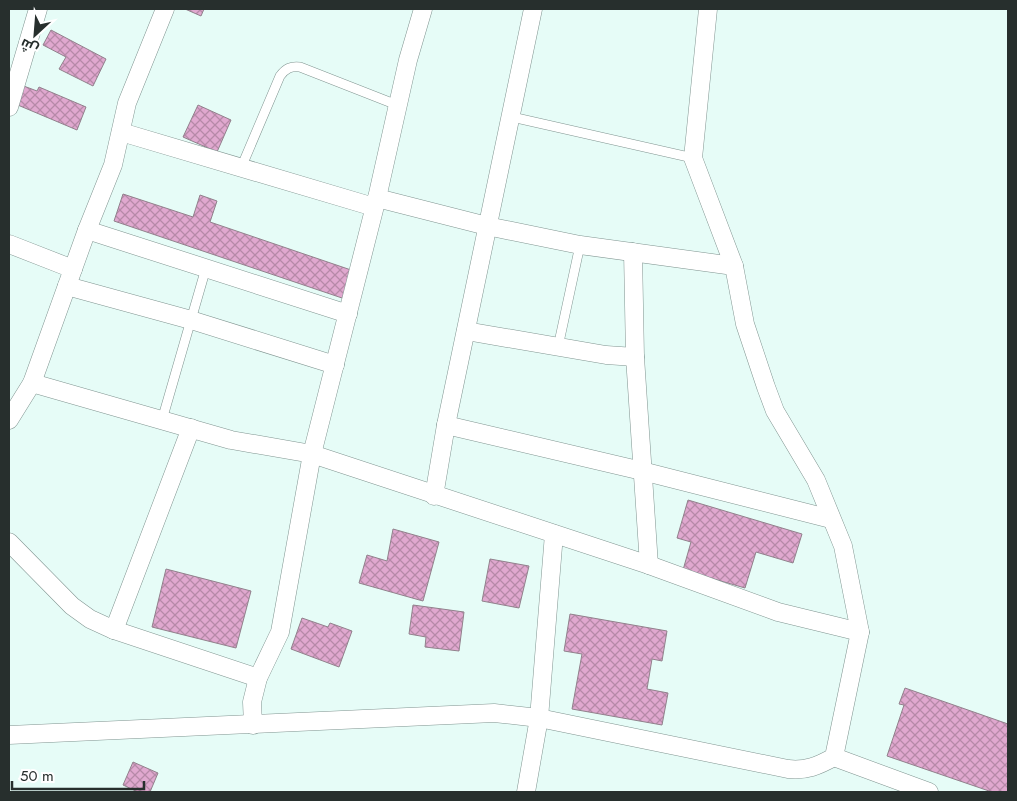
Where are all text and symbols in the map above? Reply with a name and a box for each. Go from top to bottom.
north arrow [10,10,60,60]
text: ش [17,34,42,60]
scale bar [12,758,145,790]
text: 50 m [20,765,54,787]

